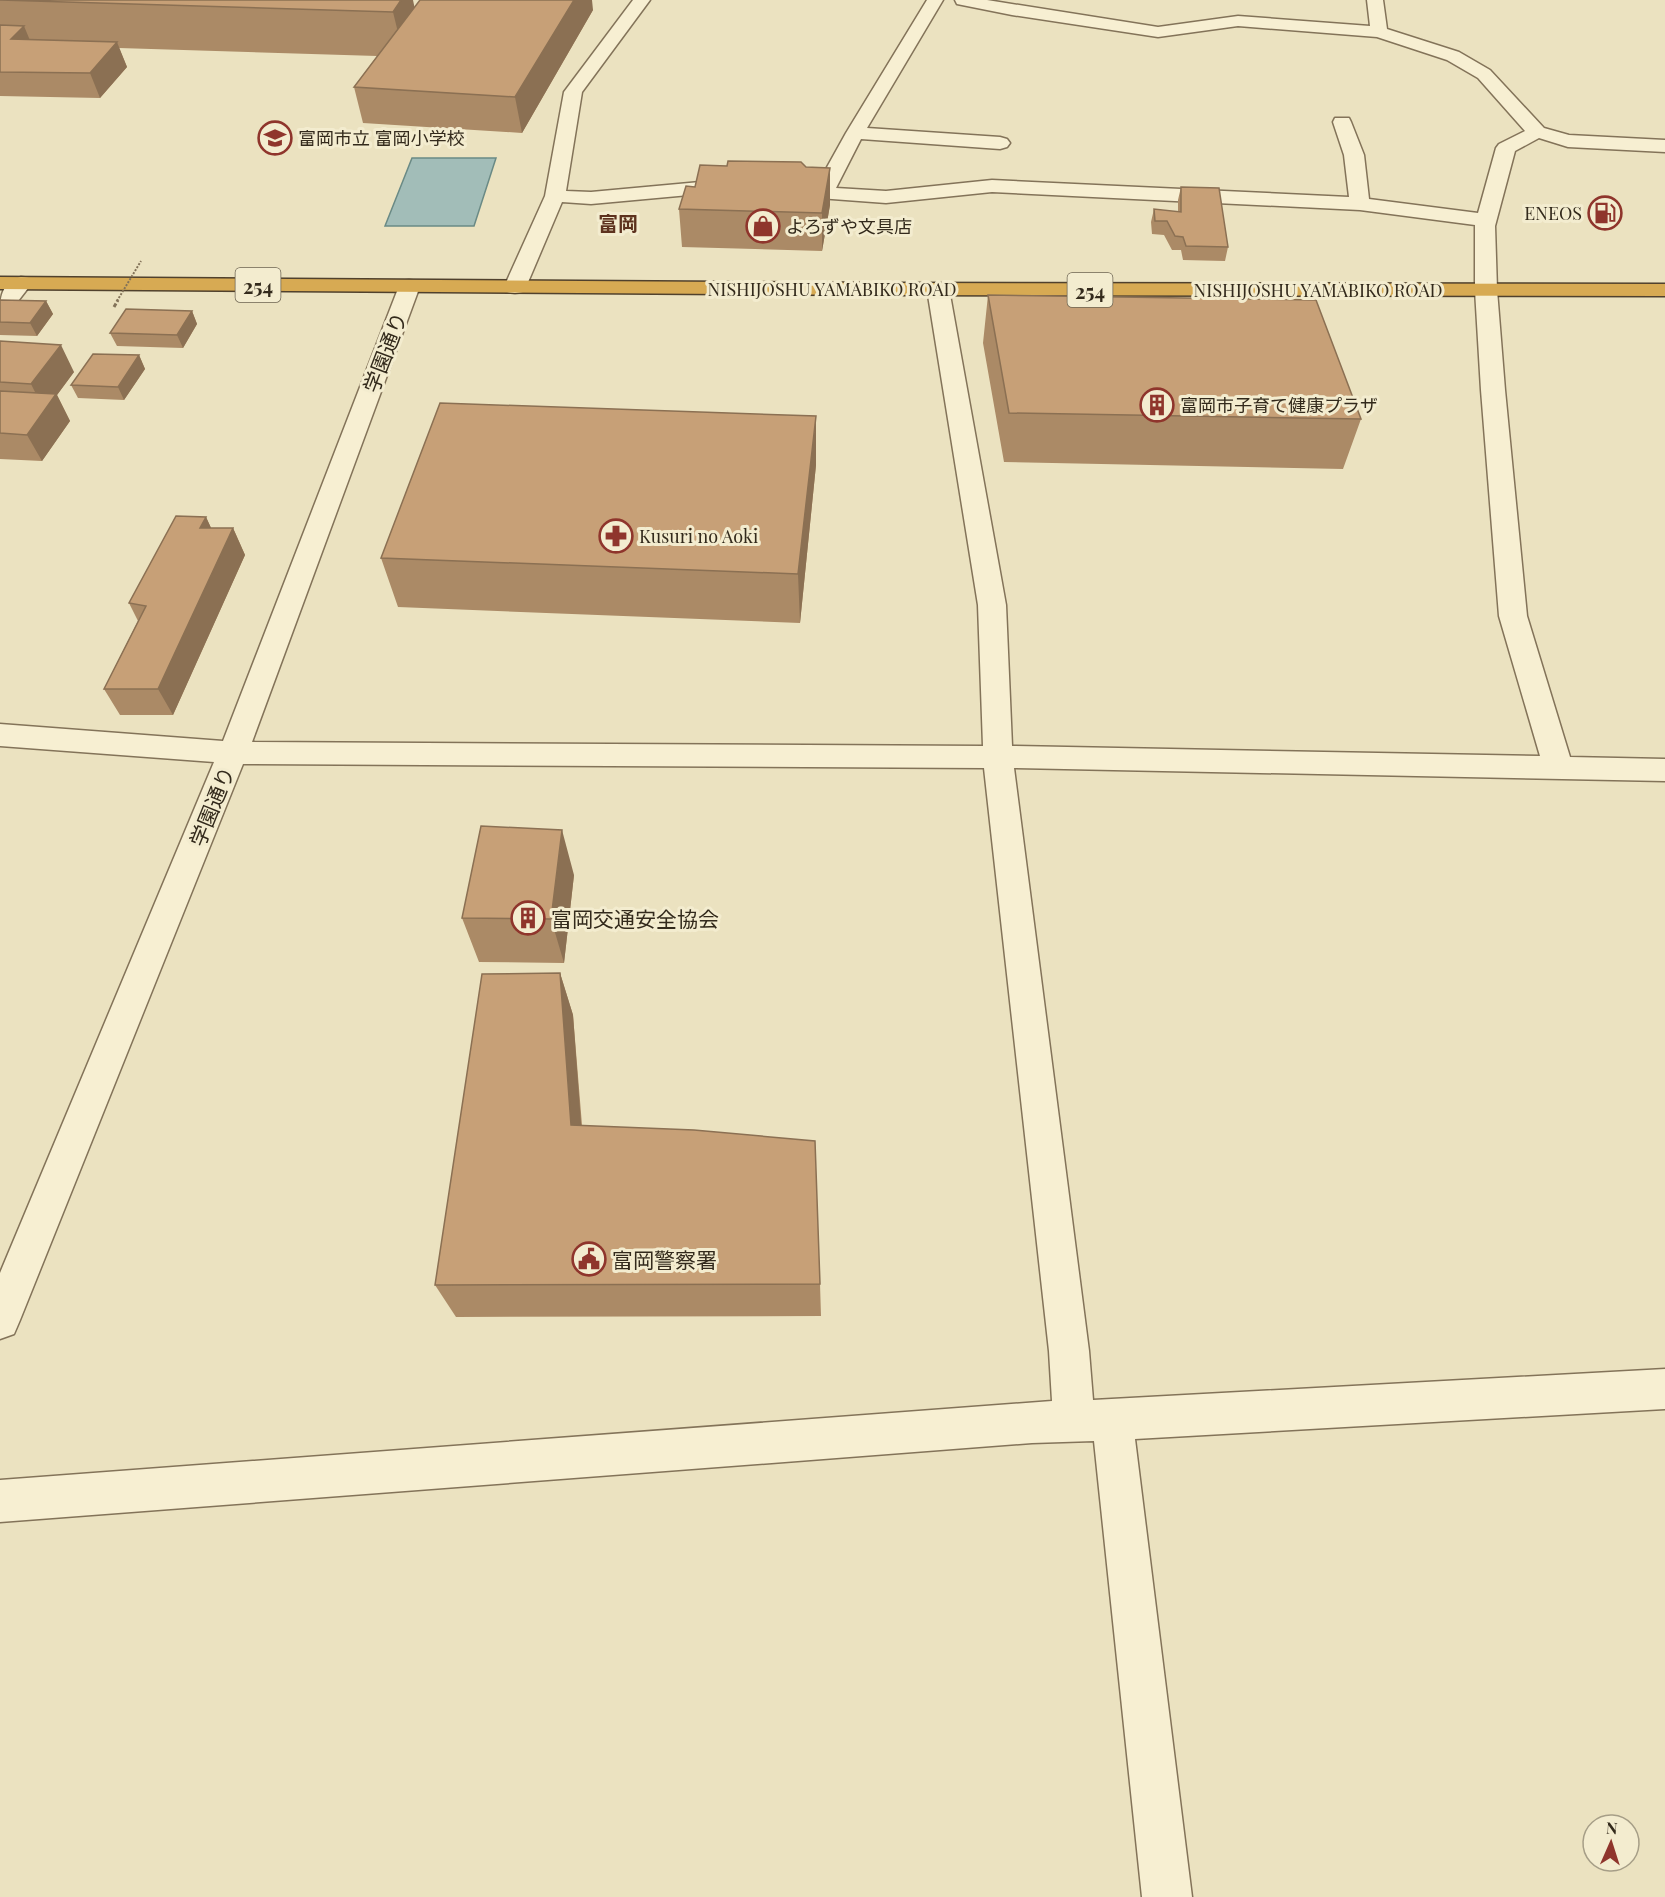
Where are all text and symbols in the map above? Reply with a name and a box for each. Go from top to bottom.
school or university icon: 富岡市立 富岡小学校 [257,120,293,156]
place label: 富岡市立 富岡小学校 [298,126,464,150]
fuel station icon: ENEOS [1587,195,1623,231]
place label: ENEOS [1524,201,1582,225]
shop icon: よろずや文具店 [745,208,781,244]
district label: 富岡 [598,209,638,236]
place label: よろずや文具店 [786,214,912,238]
road number: 254 [236,268,280,302]
road number: 254 [1068,273,1112,307]
street label: NISHIJOSHU YAMABIKO ROAD [708,277,956,301]
street label: NISHIJOSHU YAMABIKO ROAD [1194,278,1442,302]
street label: 学園通り [356,308,412,396]
building icon: 富岡市子育て健康プラザ [1139,387,1175,423]
place label: 富岡市子育て健康プラザ [1180,393,1378,417]
pharmacy icon: Kusuri no Aoki [598,518,634,554]
place label: Kusuri no Aoki [639,524,758,548]
street label: 学園通り [182,762,240,850]
building icon: 富岡交通安全協会 [510,900,546,936]
place label: 富岡交通安全協会 [551,904,719,932]
public building icon: 富岡警察署 [571,1241,607,1277]
place label: 富岡警察署 [612,1245,717,1273]
north arrow [1581,1813,1641,1873]
text: N [1605,1817,1619,1838]

